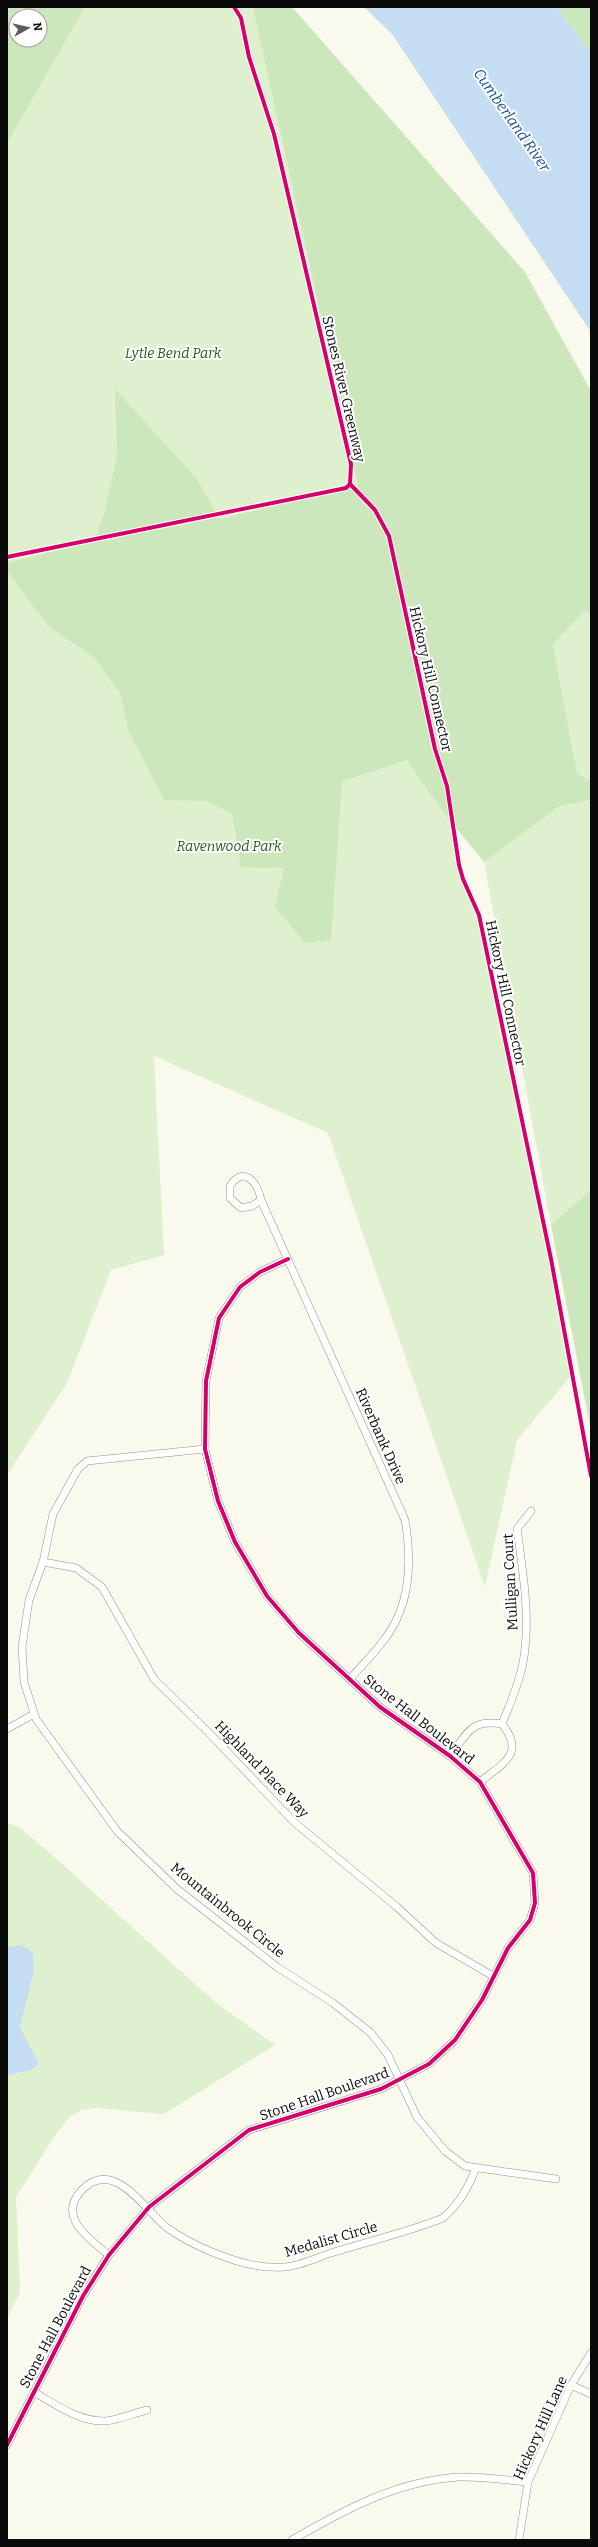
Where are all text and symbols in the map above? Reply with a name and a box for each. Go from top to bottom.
north arrow [8,8,48,48]
text: N [30,22,45,32]
water label: Cumberland River [470,65,555,176]
street label: Stones River Greenway [318,314,369,464]
park label: Lytle Bend Park [125,345,222,362]
street label: Hickory Hill Connector [406,605,456,753]
park label: Ravenwood Park [176,838,282,855]
street label: Hickory Hill Connector [482,919,529,1068]
street label: Riverbank Drive [352,1385,409,1487]
street label: Mulligan Court [499,1533,522,1631]
street label: Stone Hall Boulevard [360,1671,477,1768]
street label: Highland Place Way [211,1717,313,1822]
street label: Mountainbrook Circle [167,1859,288,1962]
street label: Stone Hall Boulevard [257,2064,391,2125]
street label: Medalist Circle [283,2218,379,2261]
street label: Stone Hall Boulevard [16,2263,95,2391]
street label: Hickory Hill Lane [510,2373,571,2483]

